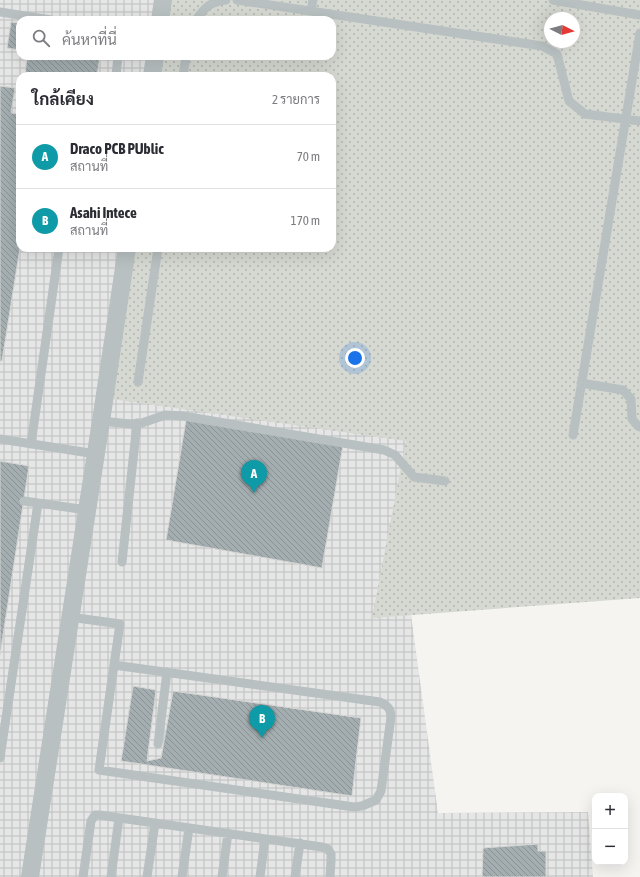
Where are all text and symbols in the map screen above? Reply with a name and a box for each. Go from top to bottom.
north arrow [544,12,580,48]
search box [16,16,336,60]
icon: search [30,27,52,49]
text: ค้นหาที่นี่ [62,31,117,48]
text: ใกล้เคียง [32,89,94,109]
text: 2 รายการ [272,92,320,107]
text: Draco PCB PUblic [70,140,164,157]
text: A [42,149,48,164]
text: 70 m [297,149,320,164]
text: สถานที่ [70,159,108,174]
text: Asahi Intece [70,204,137,221]
text: B [42,213,48,228]
text: 170 m [291,213,320,228]
text: สถานที่ [70,223,108,238]
your location [345,348,365,368]
pin: A [241,460,267,493]
pin: B [249,705,275,738]
map controls [592,793,628,865]
button: + [592,793,628,829]
button: − [592,829,628,865]

